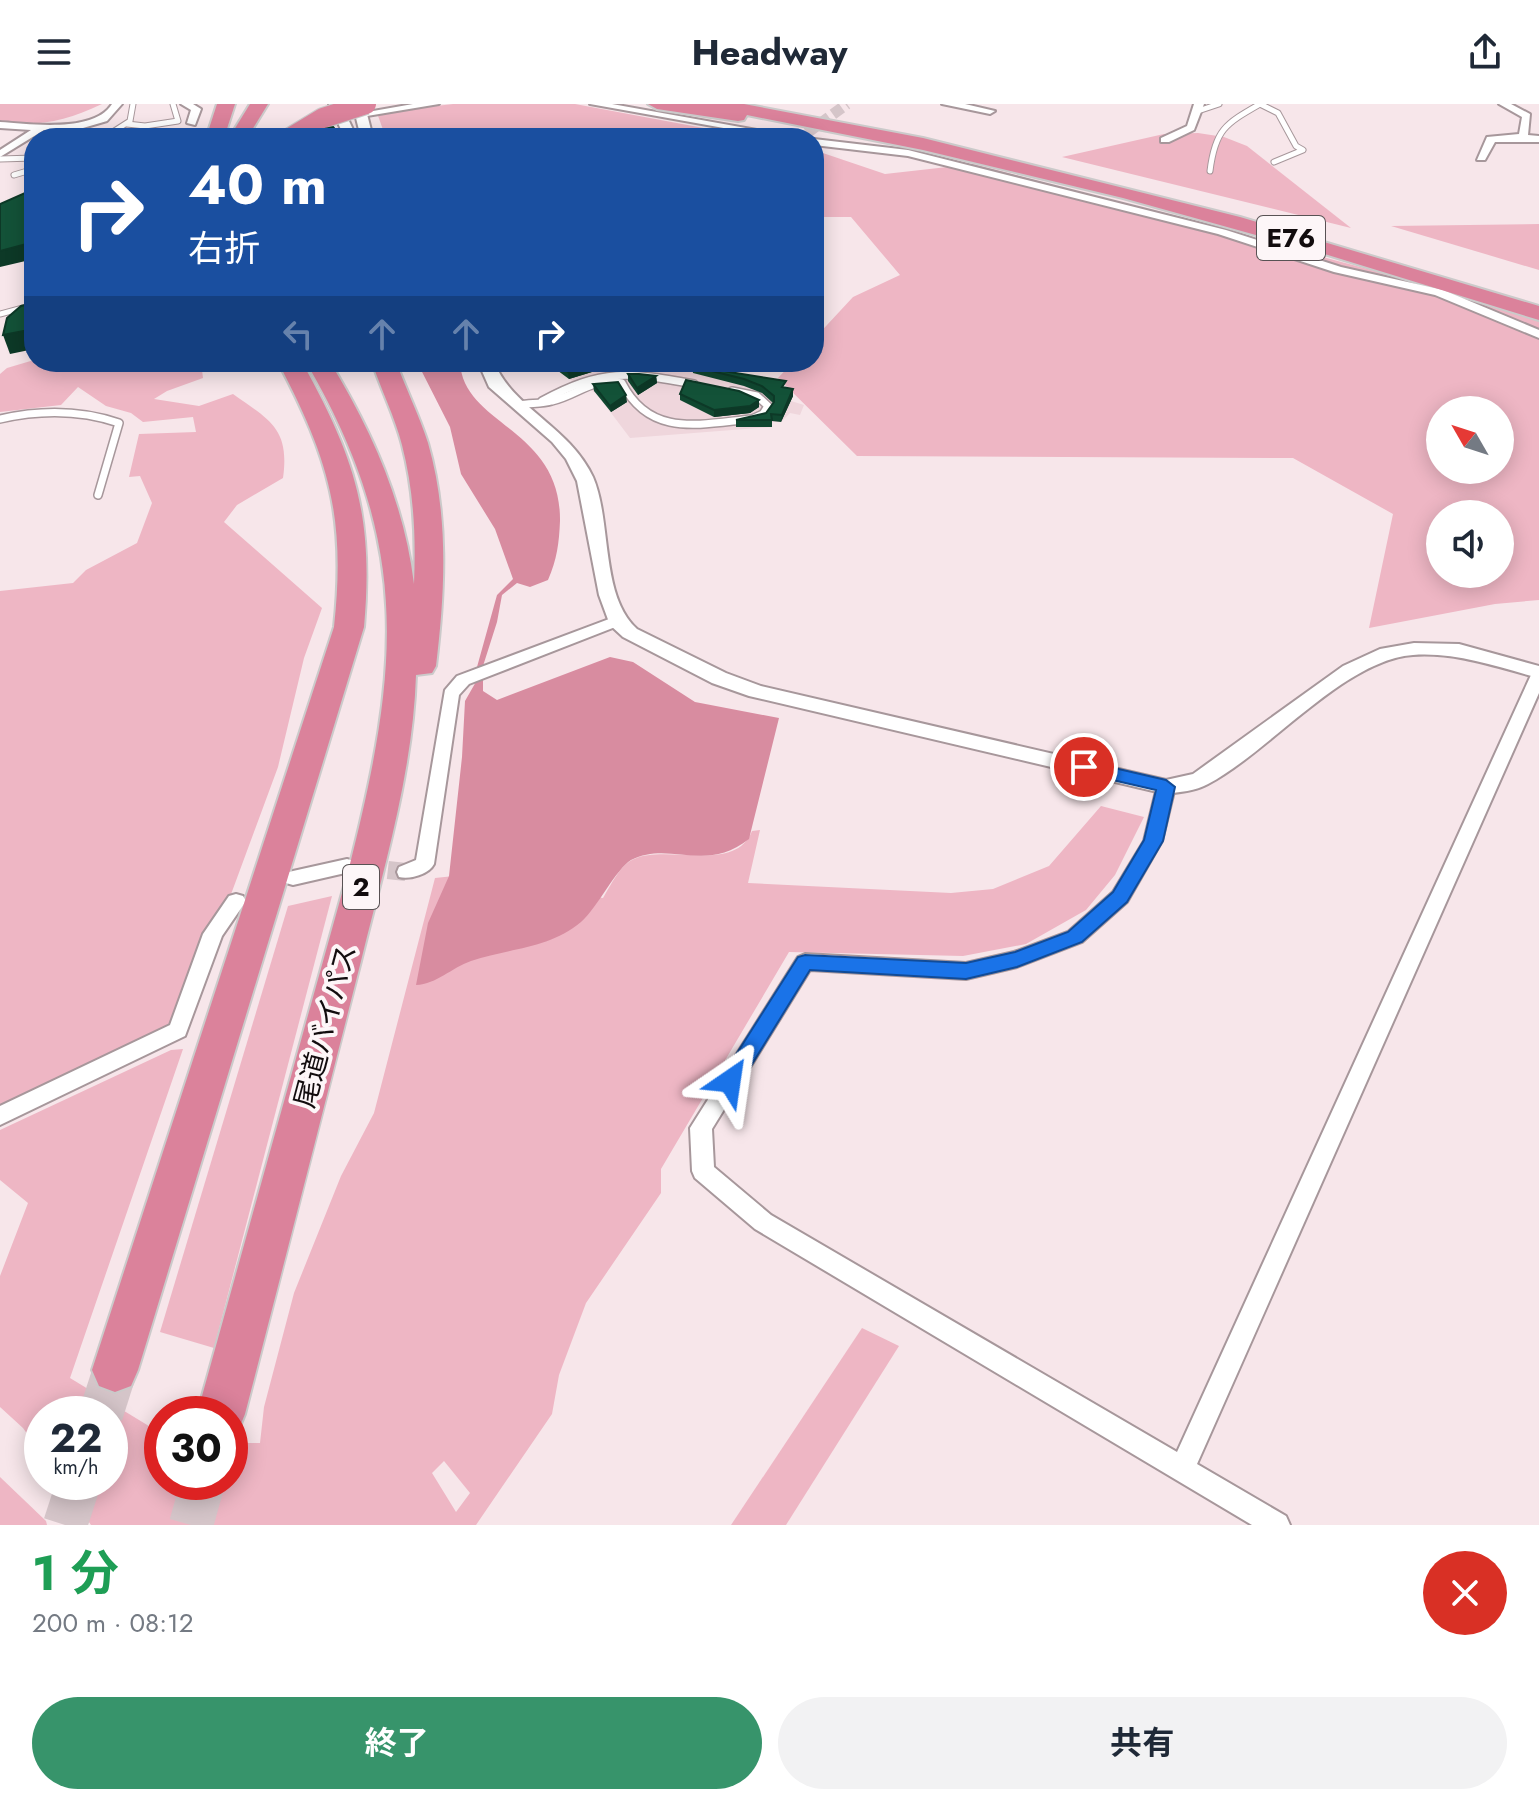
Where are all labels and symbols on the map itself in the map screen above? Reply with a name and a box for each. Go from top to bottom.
road number: E76 [1257,216,1325,260]
north arrow [1426,396,1514,484]
pin [1050,733,1118,801]
road number: 2 [343,865,379,909]
street label: 尾道バイパス [284,940,367,1112]
position arrow [688,1039,772,1123]
speed limit sign: 30 [144,1396,248,1500]

